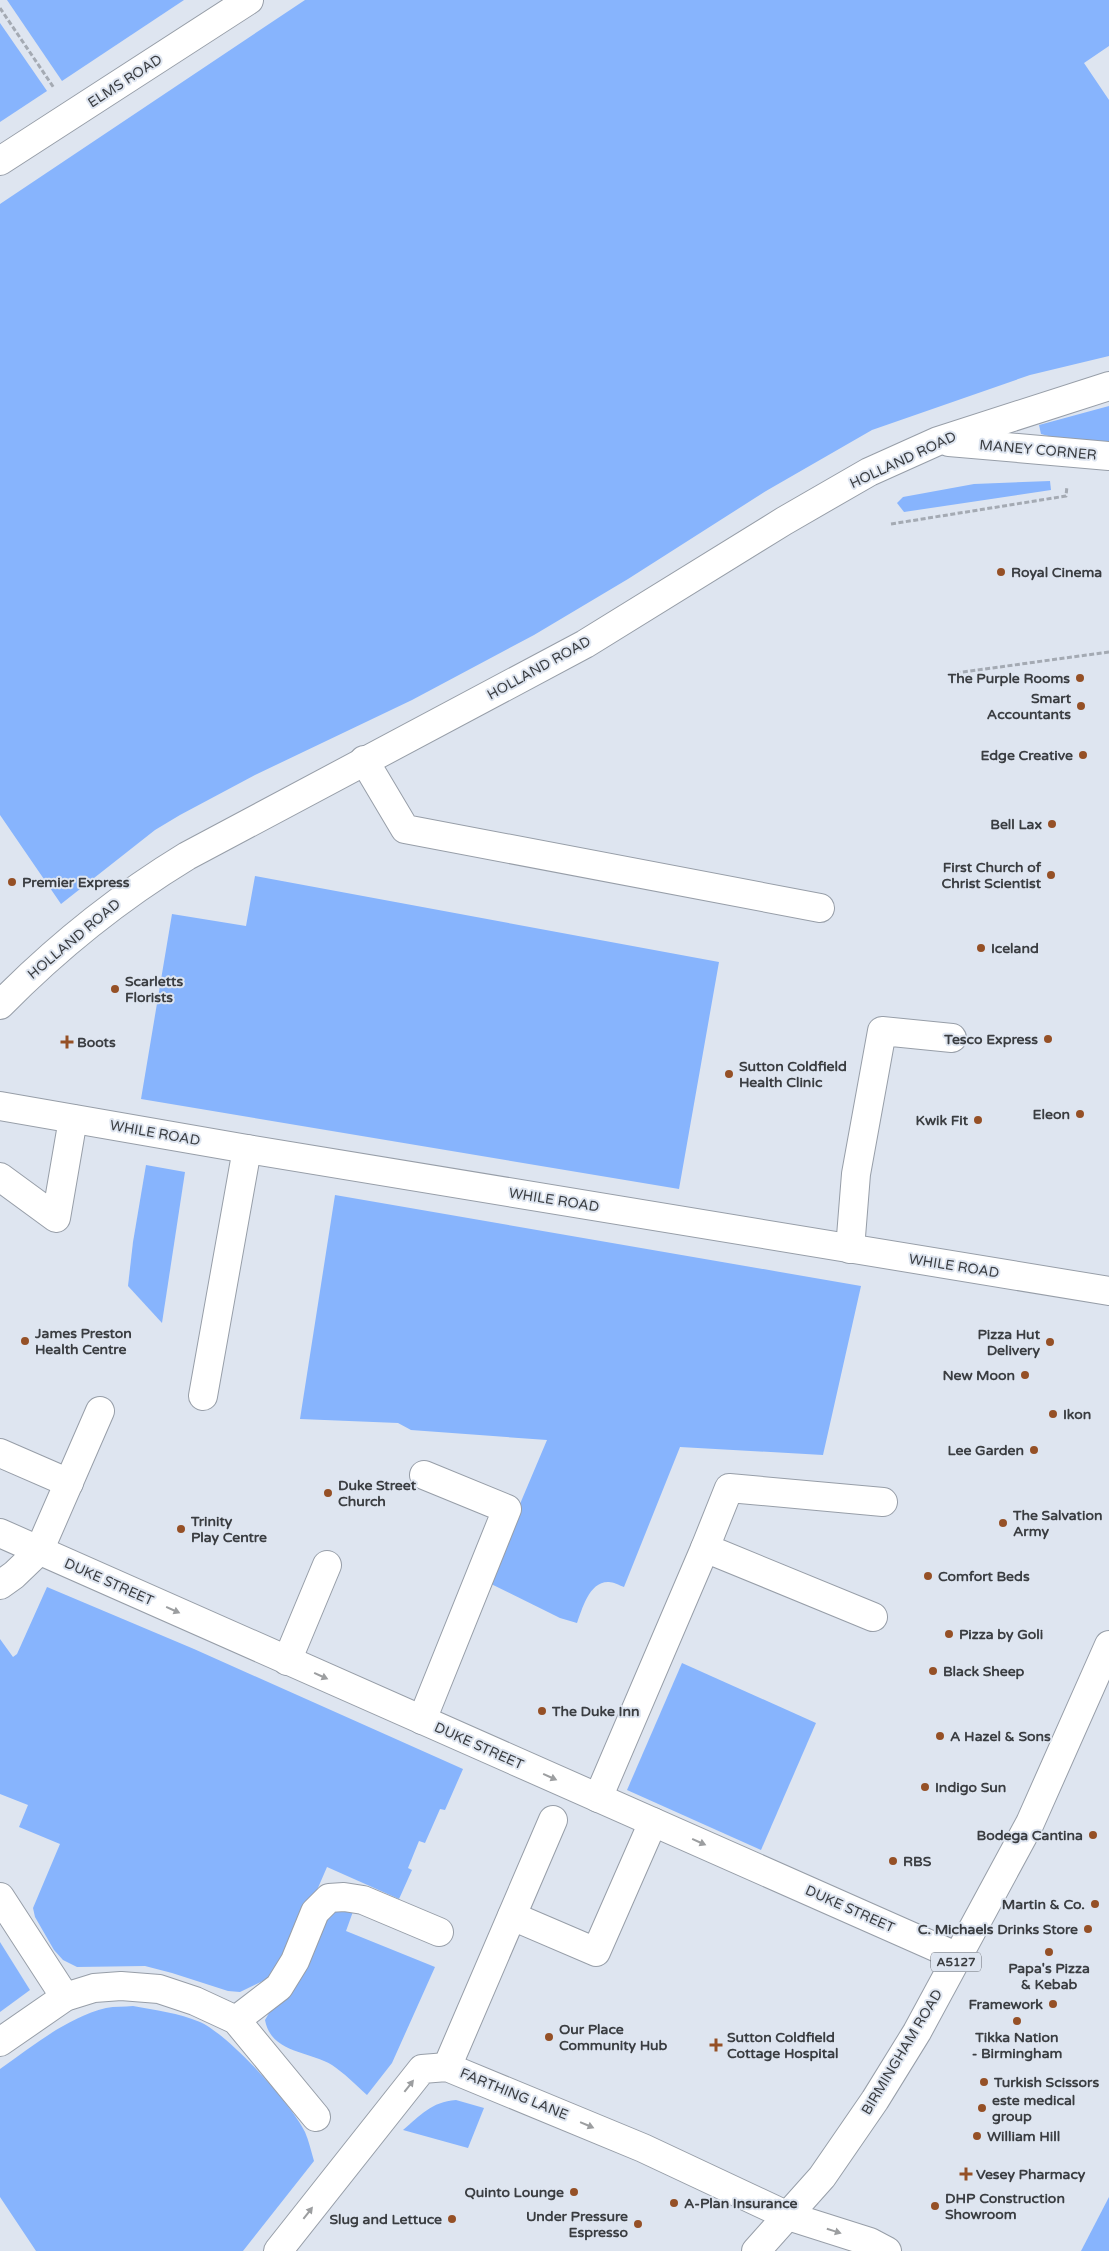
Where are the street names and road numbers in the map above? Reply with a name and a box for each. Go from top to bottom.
street label: ELMS ROAD [85,51,165,111]
street label: HOLLAND ROAD [847,428,959,492]
street label: MANEY CORNER [979,436,1097,464]
street label: HOLLAND ROAD [484,633,594,703]
street label: HOLLAND ROAD [24,895,124,983]
street label: WHILE ROAD [108,1117,202,1149]
street label: WHILE ROAD [508,1184,600,1216]
street label: WHILE ROAD [908,1250,1000,1282]
street label: DUKE STREET [62,1555,157,1609]
street label: DUKE STREET [432,1719,527,1773]
street label: DUKE STREET [803,1882,898,1936]
road number: A5127 [931,1952,981,1971]
street label: BIRMINGHAM ROAD [858,1986,946,2118]
street label: FARTHING LANE [457,2065,571,2123]

